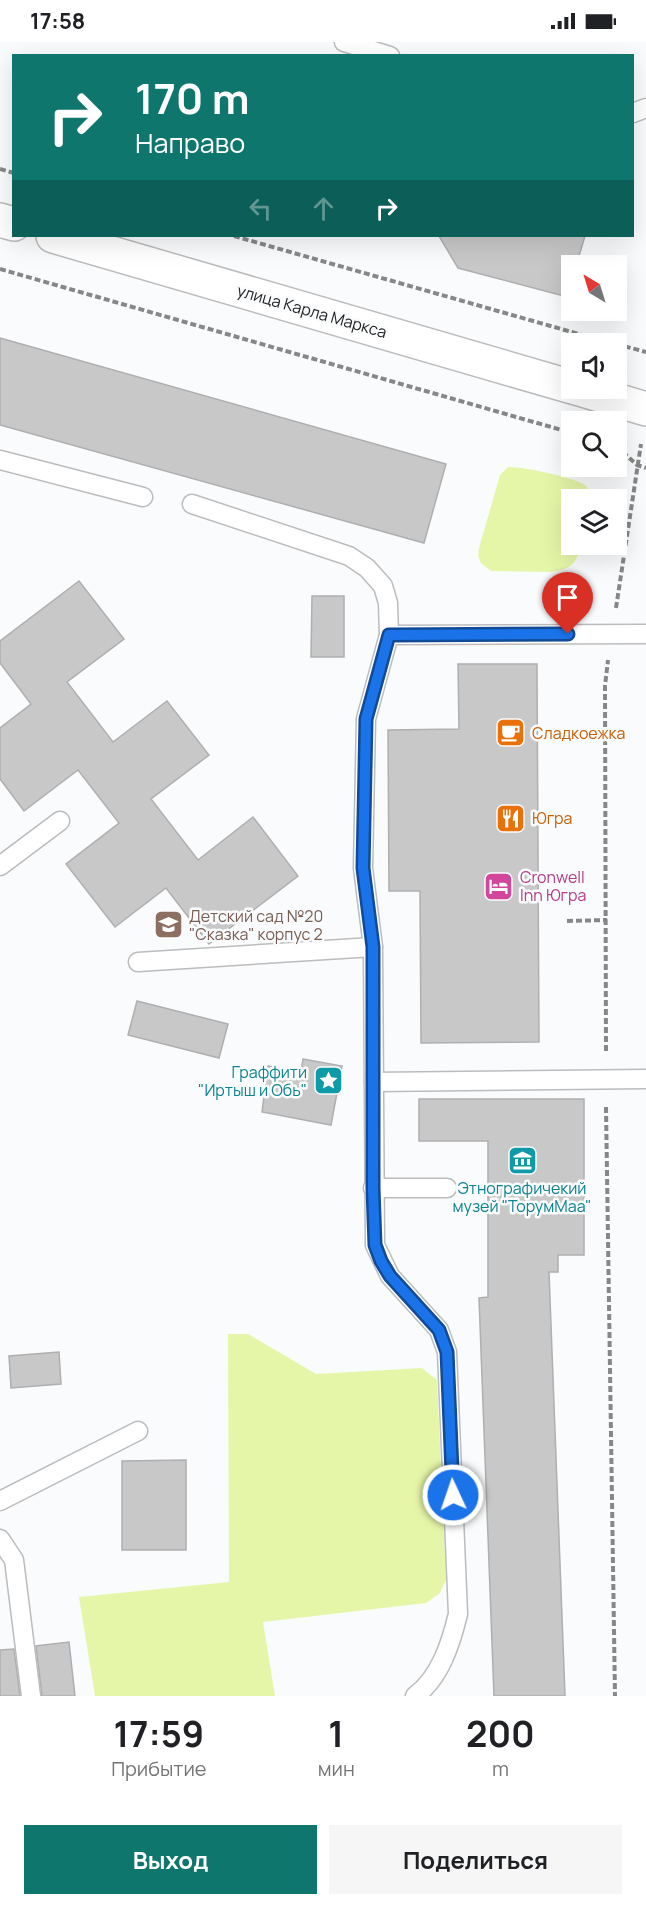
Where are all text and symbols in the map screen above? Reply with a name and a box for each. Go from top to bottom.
text: 17:58 [30,6,85,36]
text: 170 m [135,69,250,127]
icon: right [36,78,114,156]
text: Направо [135,124,245,161]
icon: left [244,192,277,225]
icon: ahead [307,192,340,225]
icon: right [370,192,403,225]
north arrow [561,255,627,321]
map controls [561,255,627,555]
street label: улица Карла Маркса [235,279,389,343]
button: sound [561,333,627,399]
button: search [561,411,627,477]
button: layers [561,489,627,555]
pin [542,572,593,634]
icon: arrive [551,581,584,614]
cafe icon: Сладкоежка [495,717,527,749]
place label: Сладкоежка [532,722,625,744]
restaurant icon: Югра [495,802,527,834]
place label: Югра [532,807,572,829]
place label: Cronwell Inn Югра [520,866,586,906]
hotel icon: Cronwell Inn Югра [483,870,515,902]
place label: Детский сад №20 "Сказка" корпус 2 [189,905,323,945]
school or university icon: Детский сад №20 "Сказка" корпус 2 [152,909,184,941]
place label: Граффити "Иртыш и Обь" [198,1061,307,1101]
place icon: Граффити "Иртыш и Обь" [312,1065,344,1097]
museum icon: Этнографичекий музей "ТорумМаа" [506,1144,538,1176]
place label: Этнографичекий музей "ТорумМаа" [452,1177,592,1217]
position arrow [421,1463,485,1527]
text: 17:59 [113,1709,204,1758]
text: 1 [328,1709,344,1758]
text: 200 [466,1709,535,1758]
text: Прибытие [111,1755,207,1782]
text: мин [318,1755,355,1782]
text: m [492,1755,509,1782]
button: Выход [24,1825,317,1894]
button: Поделиться [329,1825,622,1894]

